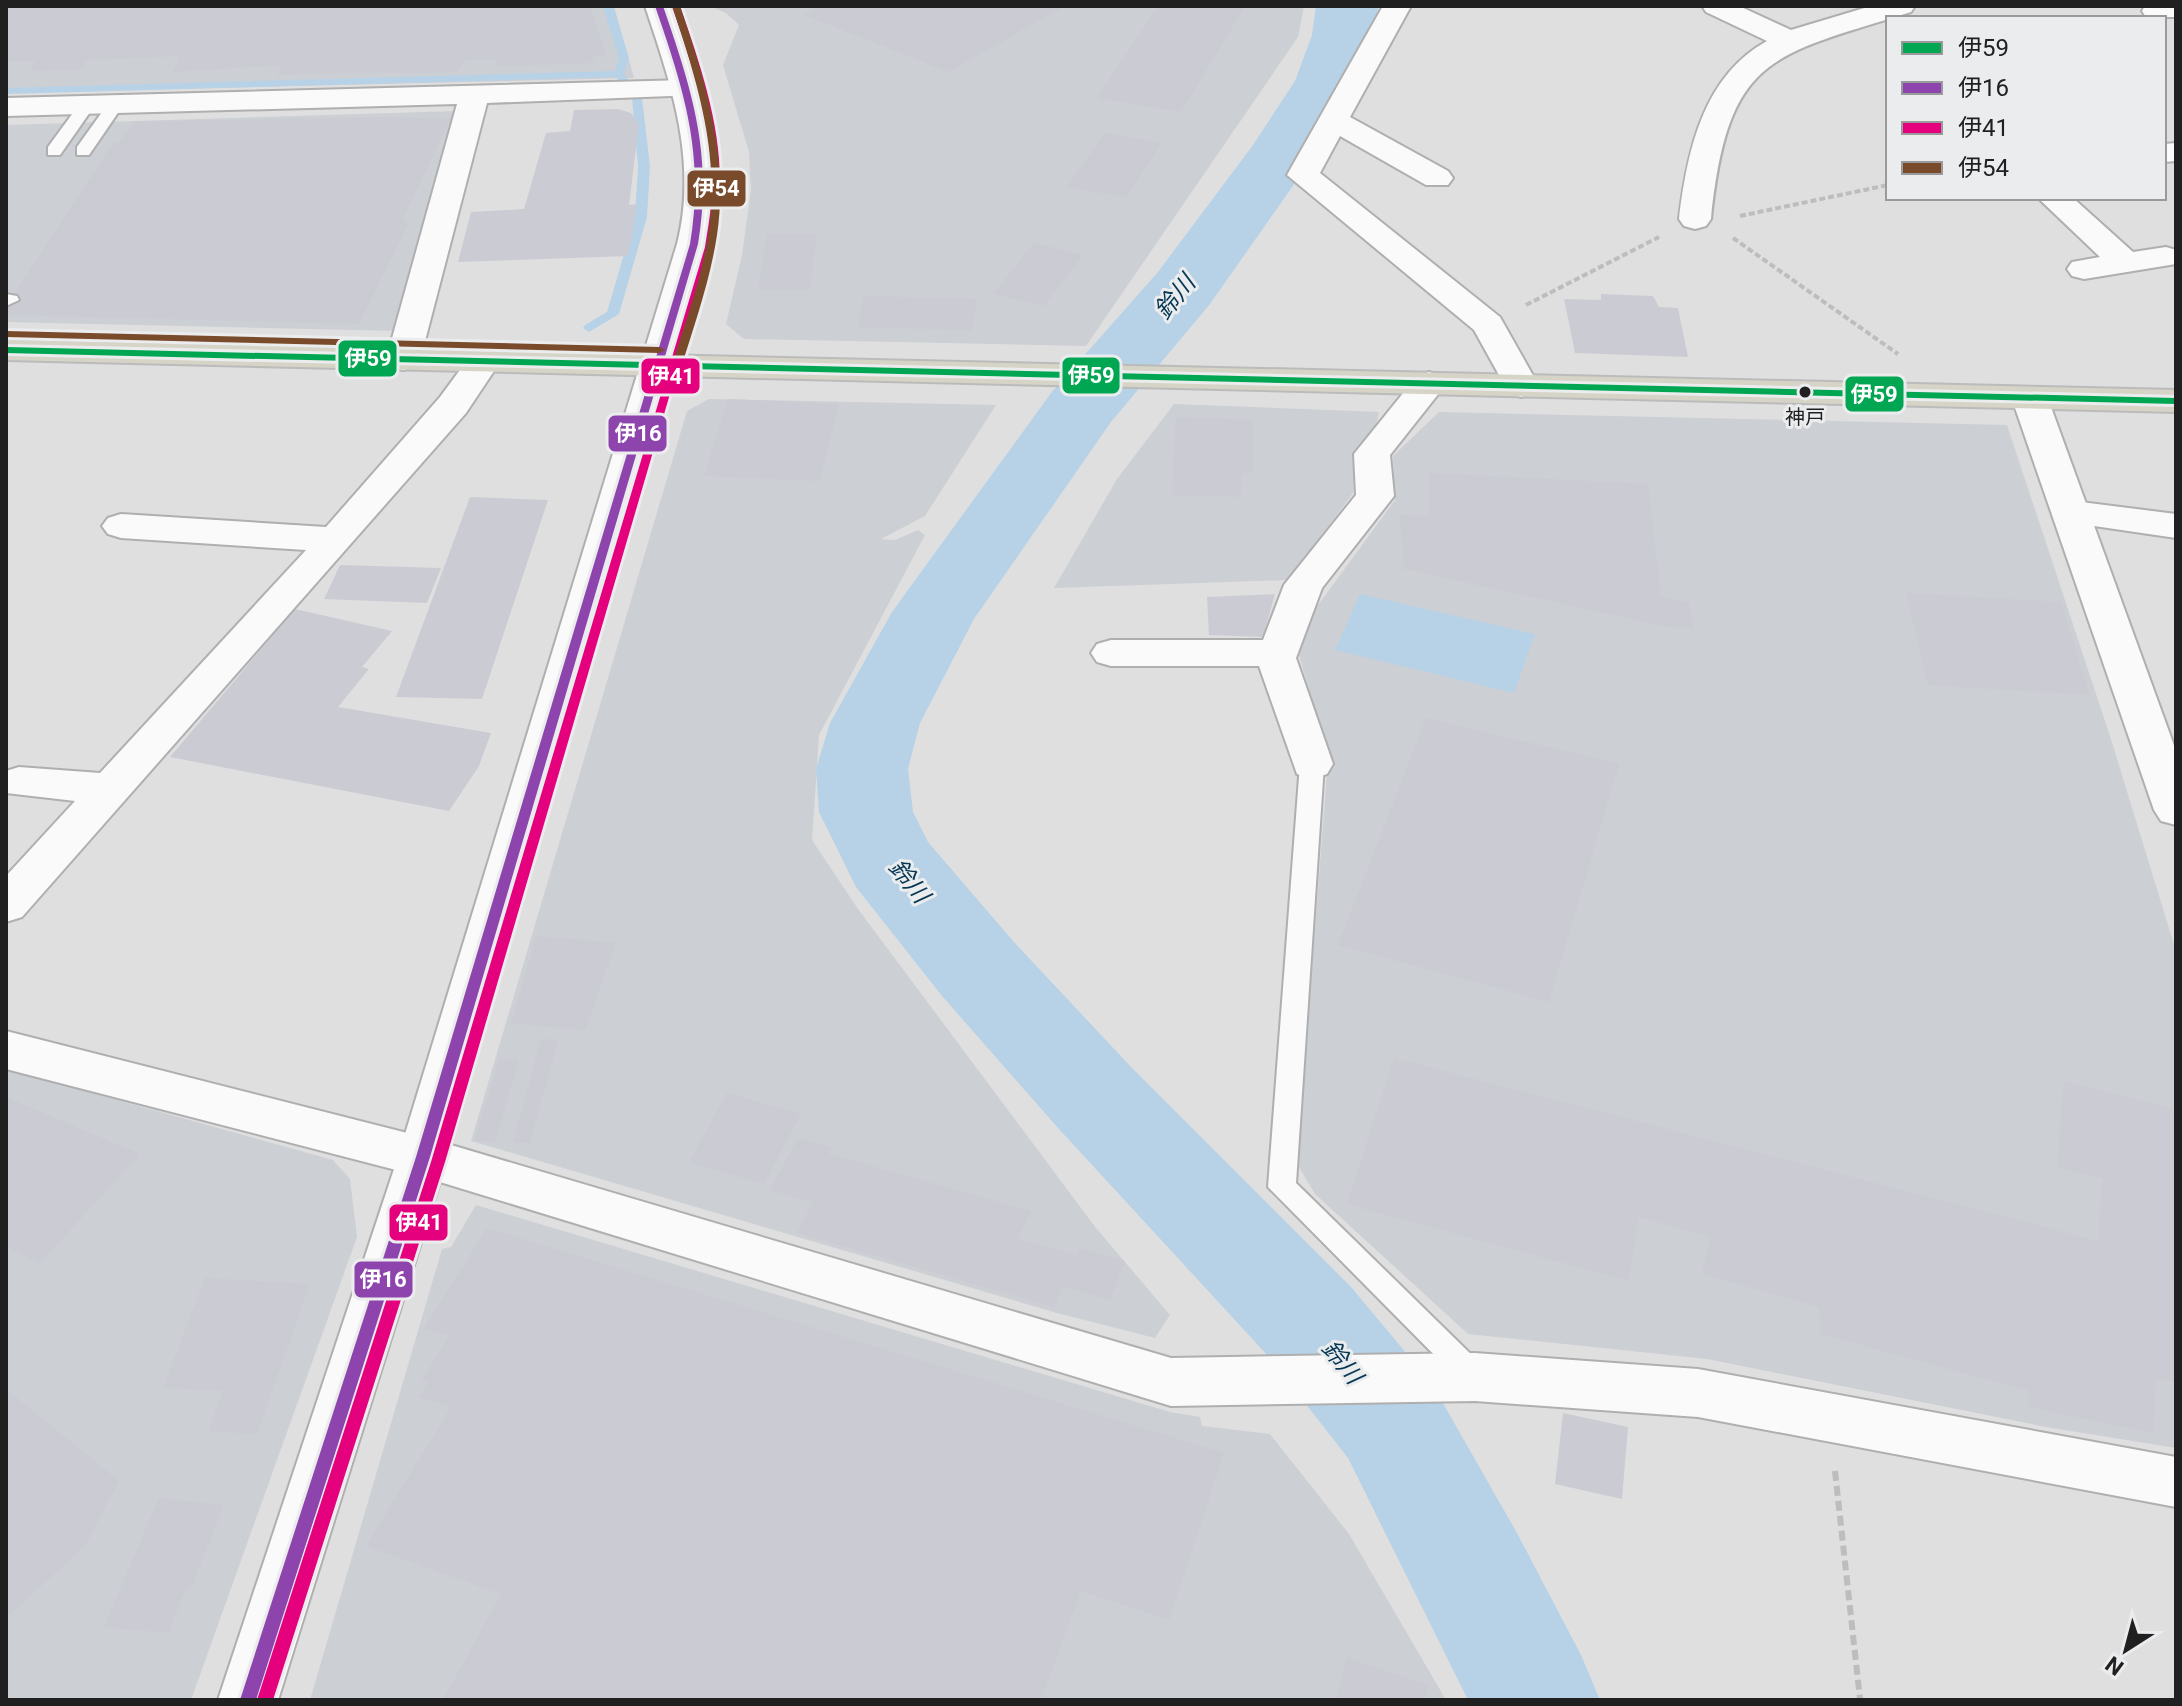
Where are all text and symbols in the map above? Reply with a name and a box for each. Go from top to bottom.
legend [1886,16,2166,200]
text: 伊59 [1958,34,2009,62]
text: 伊16 [1958,74,2009,102]
text: 伊41 [1958,114,2009,142]
text: 伊54 [1958,154,2009,182]
line badge: 伊54 [686,169,747,208]
text: 伊54 [692,176,740,201]
water label: 鈴川 [1149,267,1203,324]
line badge: 伊59 [337,339,398,378]
text: 伊59 [344,346,392,371]
line badge: 伊59 [1061,356,1121,395]
line badge: 伊41 [640,357,701,395]
text: 伊59 [1067,363,1115,388]
text: 伊41 [647,364,695,389]
line badge: 伊59 [1844,375,1905,413]
text: 伊59 [1850,382,1898,407]
marker: 神戸 [1797,384,1813,400]
place label: 神戸 [1785,405,1825,429]
line badge: 伊16 [607,414,668,453]
text: 伊16 [614,421,662,446]
water label: 鈴川 [883,854,937,911]
line badge: 伊41 [388,1203,449,1242]
text: 伊41 [395,1210,443,1235]
line badge: 伊16 [353,1260,414,1299]
text: 伊16 [359,1267,407,1292]
water label: 鈴川 [1316,1335,1370,1392]
north arrow [2086,1610,2166,1690]
text: N [2101,1651,2128,1680]

